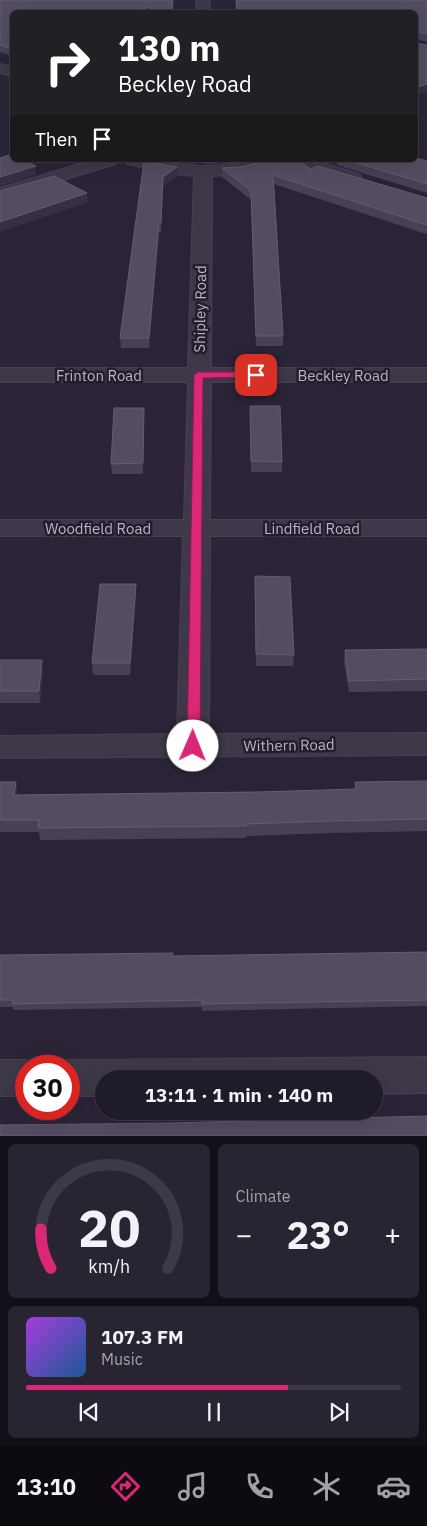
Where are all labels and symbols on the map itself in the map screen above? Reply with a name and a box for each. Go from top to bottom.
street label: Shipley Road [190,265,210,353]
pin [235,354,277,396]
street label: Frinton Road [56,366,142,385]
street label: Beckley Road [297,366,389,385]
street label: Woodfield Road [45,519,151,538]
street label: Lindfield Road [264,519,360,538]
position arrow [166,719,218,771]
street label: Withern Road [243,735,335,755]
speed limit sign: 30 [15,1055,80,1120]

